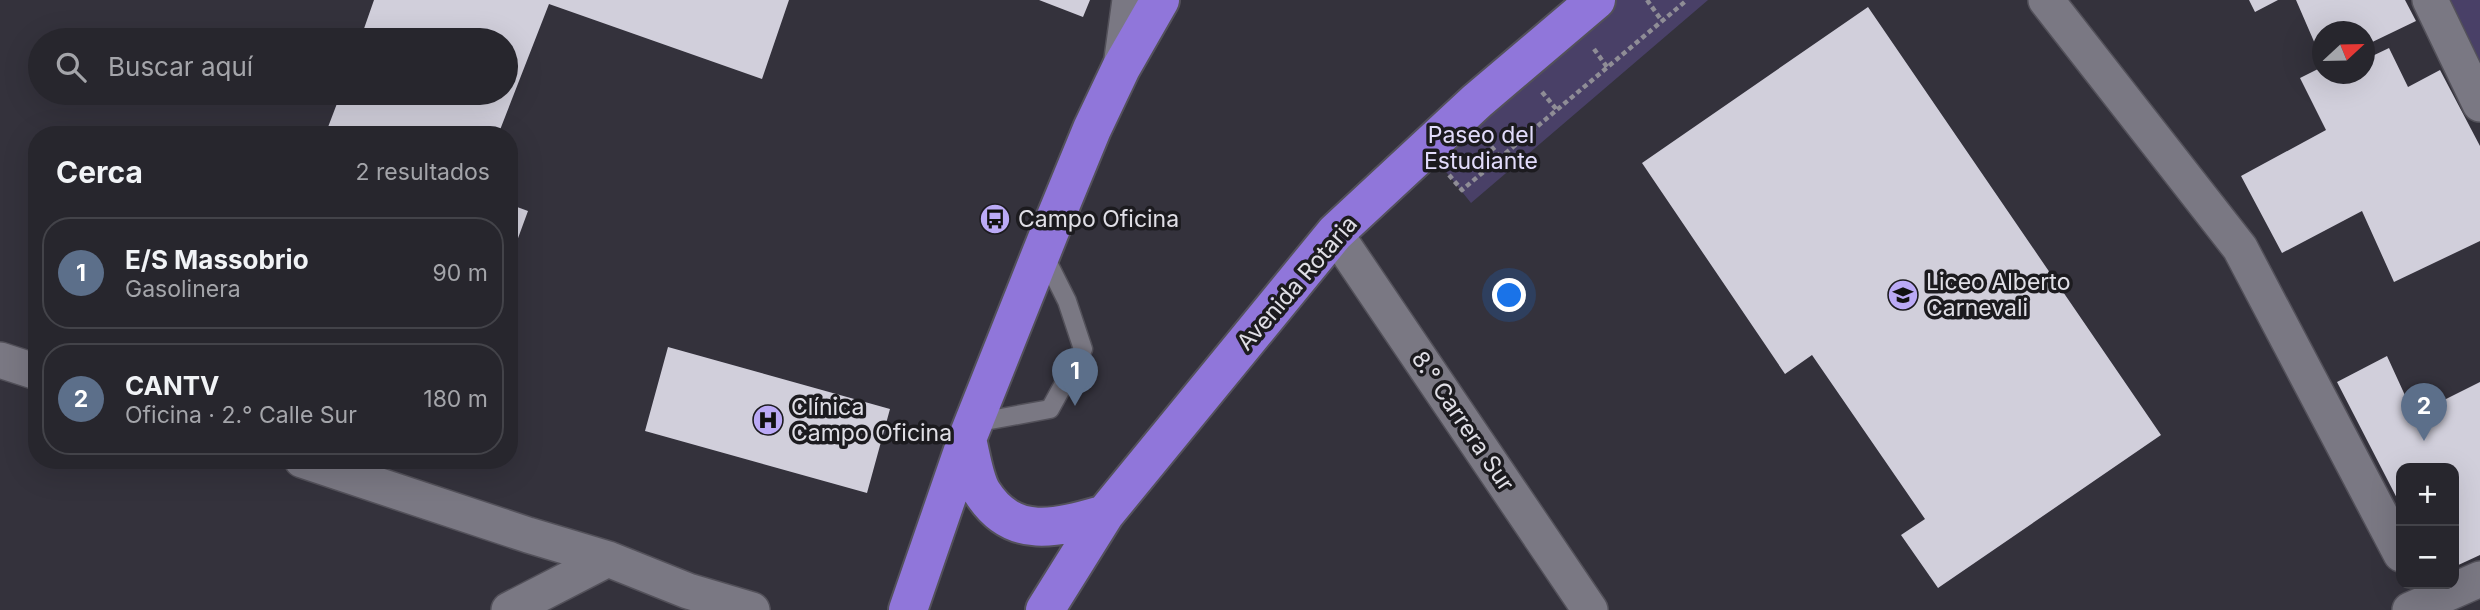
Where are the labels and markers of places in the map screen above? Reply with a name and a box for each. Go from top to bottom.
bus stop icon: Campo Oficina [978,202,1012,236]
place label: Campo Oficina [1018,205,1179,233]
place label: Liceo Alberto Carnevali [1926,268,2070,322]
school or university icon: Liceo Alberto Carnevali [1886,278,1920,312]
pin: 1 [1052,348,1098,406]
pin: 2 [2401,383,2447,441]
place label: Clínica Campo Oficina [791,393,952,447]
hospital icon: Clínica Campo Oficina [751,403,785,437]

